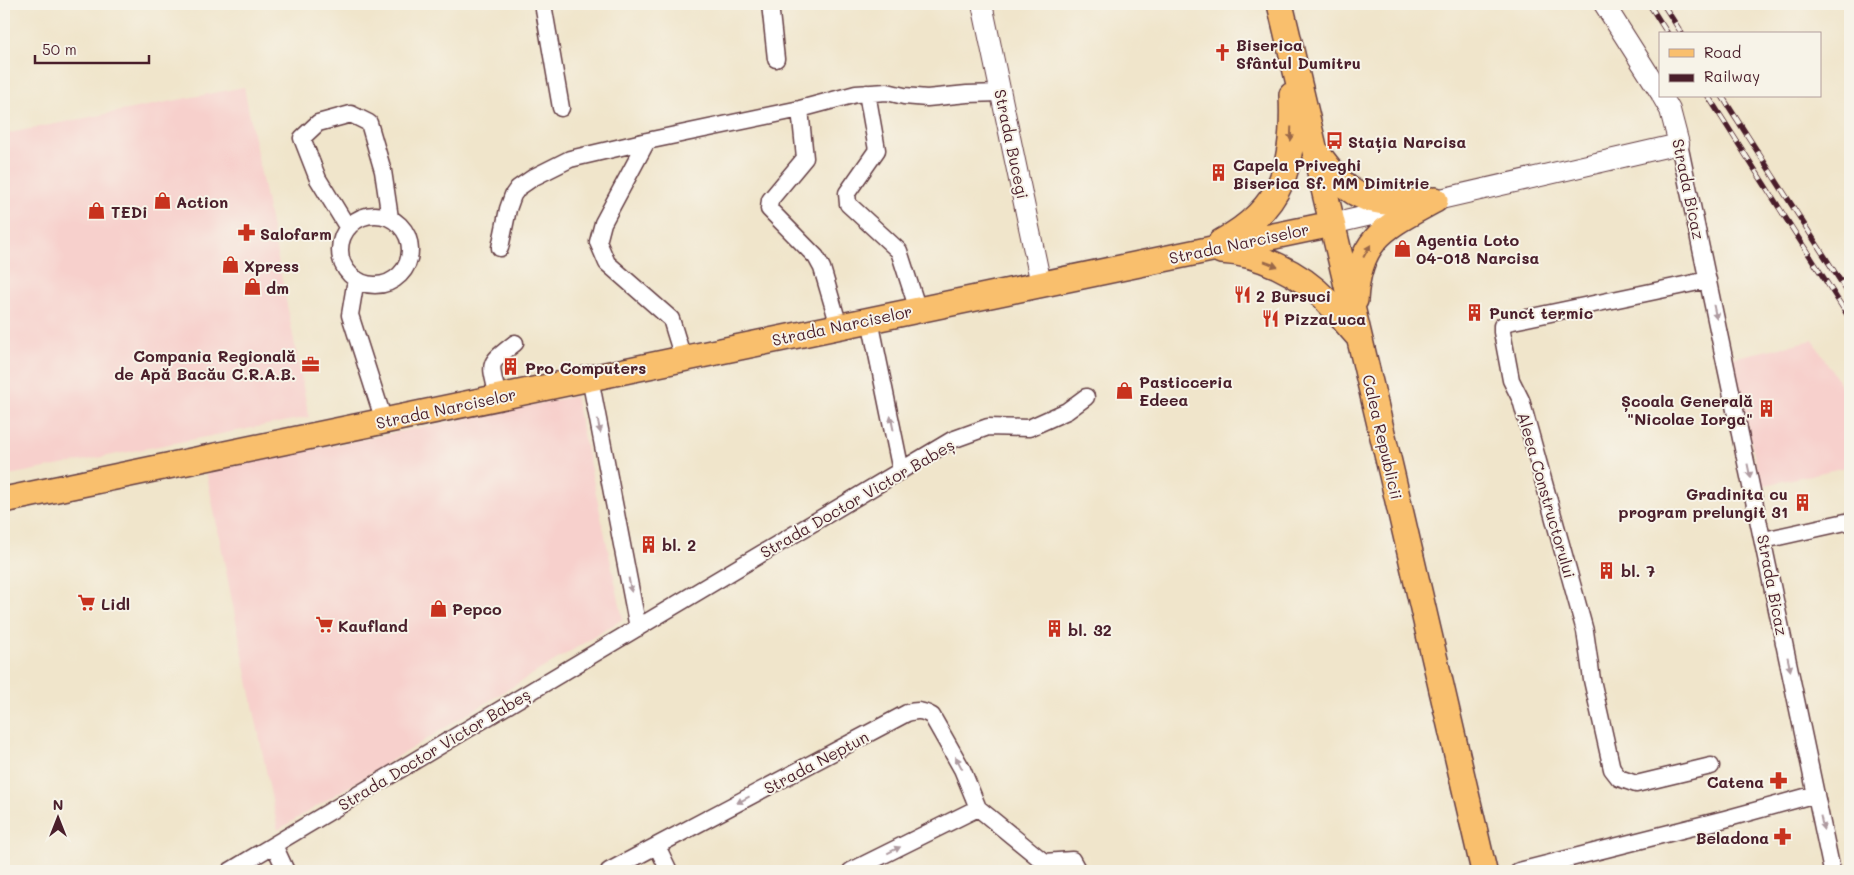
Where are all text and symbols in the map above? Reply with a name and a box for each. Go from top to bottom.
scale bar [35,32,149,64]
legend [1659,32,1822,98]
place label: Biserica Sfântul Dumitru [1236,34,1361,73]
text: 50 m [42,39,77,59]
text: Road [1704,42,1741,62]
church icon: Biserica Sfântul Dumitru [1212,43,1232,63]
text: Railway [1704,66,1760,86]
street label: Strada Bucegi [990,87,1034,201]
one-way arrow [1287,126,1295,142]
bus stop icon: Stația Narcisa [1324,131,1344,151]
place label: Stația Narcisa [1348,131,1466,153]
street label: Strada Bicaz [1668,137,1710,241]
place label: Capela Priveghi Biserica Sf. MM Dimitrie [1233,154,1429,193]
building icon: Capela Priveghi Biserica Sf. MM Dimitrie [1209,163,1229,183]
shop icon: Action [152,191,172,211]
place label: Action [176,191,228,212]
shop icon: TEDi [87,201,107,221]
place label: TEDi [111,201,148,222]
street label: Strada Narciselor [1167,218,1311,268]
pharmacy icon: Salofarm [236,223,256,243]
place label: Salofarm [260,223,332,244]
place label: Agentia Loto 04-018 Narcisa [1416,229,1540,268]
shop icon: Agentia Loto 04-018 Narcisa [1392,238,1412,258]
one-way arrow [1363,244,1372,257]
shop icon: Xpress [220,255,240,275]
place label: Xpress [244,255,299,276]
one-way arrow [1264,260,1279,268]
shop icon: dm [242,277,262,297]
place label: dm [266,277,289,298]
restaurant icon: 2 Bursuci [1232,285,1252,305]
place label: 2 Bursuci [1256,285,1331,306]
street label: Strada Narciselor [770,300,914,350]
building icon: Punct termic [1465,302,1485,322]
place label: Punct termic [1489,302,1593,323]
one-way arrow [1711,304,1719,319]
restaurant icon: PizzaLuca [1260,308,1280,328]
place label: PizzaLuca [1284,308,1366,329]
place label: Compania Regională de Apă Bacău C.R.A.B. [114,345,296,384]
office icon: Compania Regională de Apă Bacău C.R.A.B. [300,354,320,374]
building icon: Pro Computers [501,357,521,377]
place label: Pro Computers [525,357,646,378]
place label: Pasticceria Edeea [1139,371,1233,410]
street label: Calea Republicii [1358,373,1408,501]
shop icon: Pasticceria Edeea [1115,380,1135,400]
street label: Strada Narciselor [374,383,518,433]
place label: Școala Generală "Nicolae Iorga" [1621,390,1753,429]
building icon: Școala Generală "Nicolae Iorga" [1757,399,1777,419]
street label: Aleea Constructorului [1513,410,1581,580]
one-way arrow [887,414,895,430]
one-way arrow [595,418,603,434]
street label: Strada Doctor Victor Babeș [756,434,958,563]
one-way arrow [1745,463,1753,478]
place label: Gradinita cu program prelungit 31 [1619,483,1788,522]
building icon: Gradinita cu program prelungit 31 [1792,492,1812,512]
street label: Strada Bicaz [1753,533,1793,637]
building icon: bl. 2 [638,534,658,554]
place label: bl. 2 [662,534,696,555]
building icon: bl. 7 [1597,560,1617,580]
place label: bl. 7 [1621,560,1655,581]
one-way arrow [626,578,634,594]
supermarket icon: Lidl [77,593,97,613]
place label: Lidl [101,593,130,614]
shop icon: Pepco [428,598,448,618]
place label: Pepco [452,598,502,619]
supermarket icon: Kaufland [314,615,334,635]
place label: Kaufland [338,615,408,636]
building icon: bl. 32 [1044,619,1064,639]
place label: bl. 32 [1068,619,1112,640]
one-way arrow [1785,657,1793,673]
street label: Strada Doctor Victor Babeș [334,683,535,816]
street label: Strada Neptun [760,726,872,798]
one-way arrow [955,756,963,771]
place label: Catena [1707,771,1764,792]
pharmacy icon: Catena [1768,771,1788,791]
north arrow [32,792,82,842]
text: N [53,795,63,814]
one-way arrow [736,796,749,805]
one-way arrow [1818,816,1826,831]
place label: Beladona [1696,827,1769,848]
pharmacy icon: Beladona [1773,827,1793,847]
one-way arrow [887,845,902,854]

